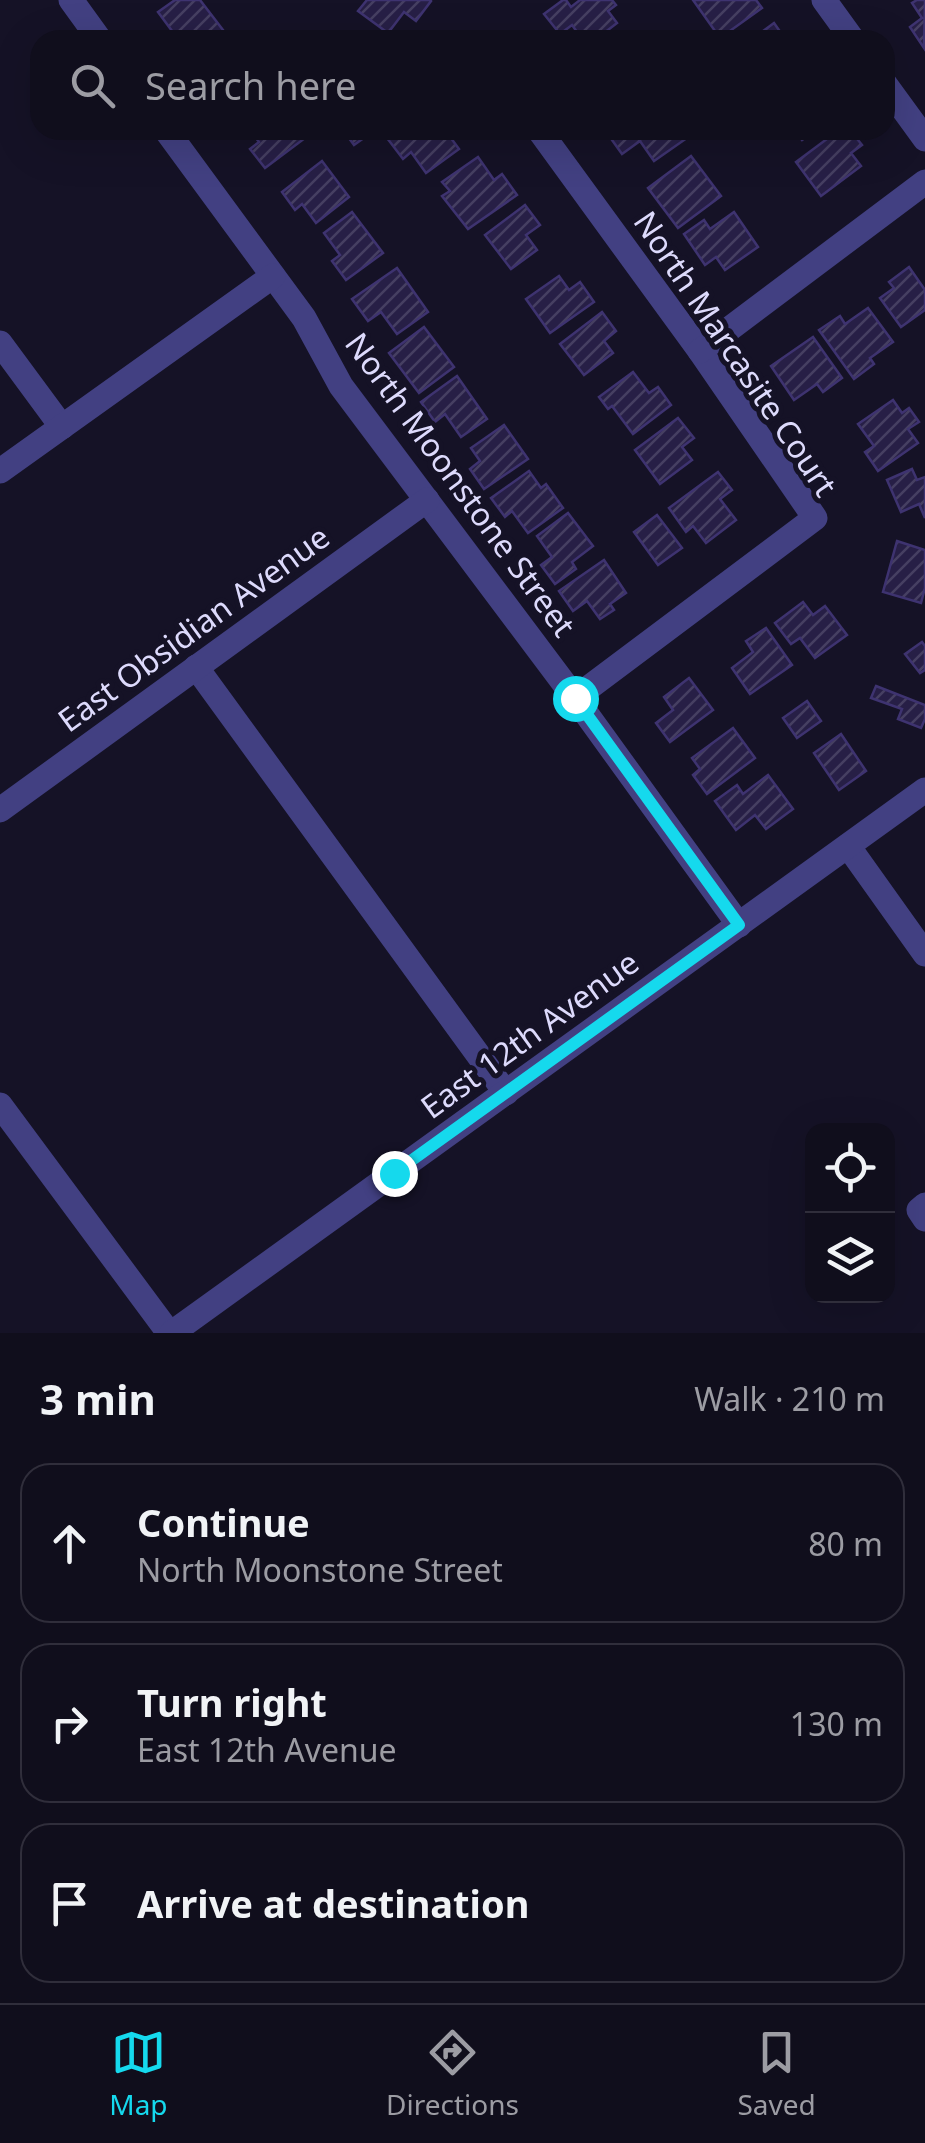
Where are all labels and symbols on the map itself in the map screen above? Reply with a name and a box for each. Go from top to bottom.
street label: North Marcasite Court [625,202,848,504]
street label: North Moonstone Street [336,324,586,645]
street label: East Obsidian Avenue [49,515,337,741]
route start [553,676,599,722]
street label: East 12th Avenue [411,940,647,1127]
route end [372,1151,418,1197]

